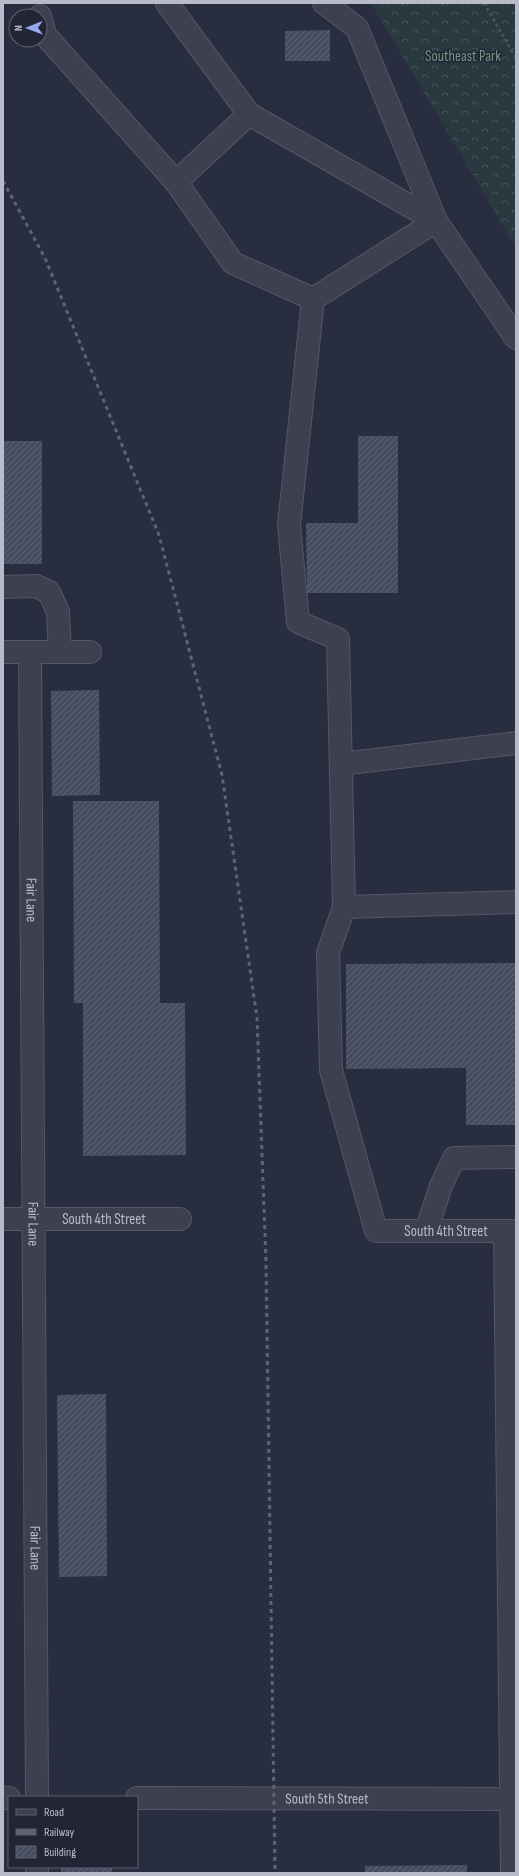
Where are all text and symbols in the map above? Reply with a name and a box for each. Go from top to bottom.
north arrow [8,8,48,48]
text: N [12,25,25,31]
park label: Southeast Park [425,47,501,66]
street label: Fair Lane [21,878,41,922]
street label: Fair Lane [23,1202,43,1246]
street label: South 4th Street [62,1210,146,1229]
street label: South 4th Street [404,1222,488,1241]
street label: Fair Lane [25,1526,45,1570]
street label: South 5th Street [285,1789,369,1809]
legend [8,1796,138,1868]
text: Road [44,1805,64,1820]
text: Railway [44,1825,75,1840]
text: Building [44,1845,76,1860]

